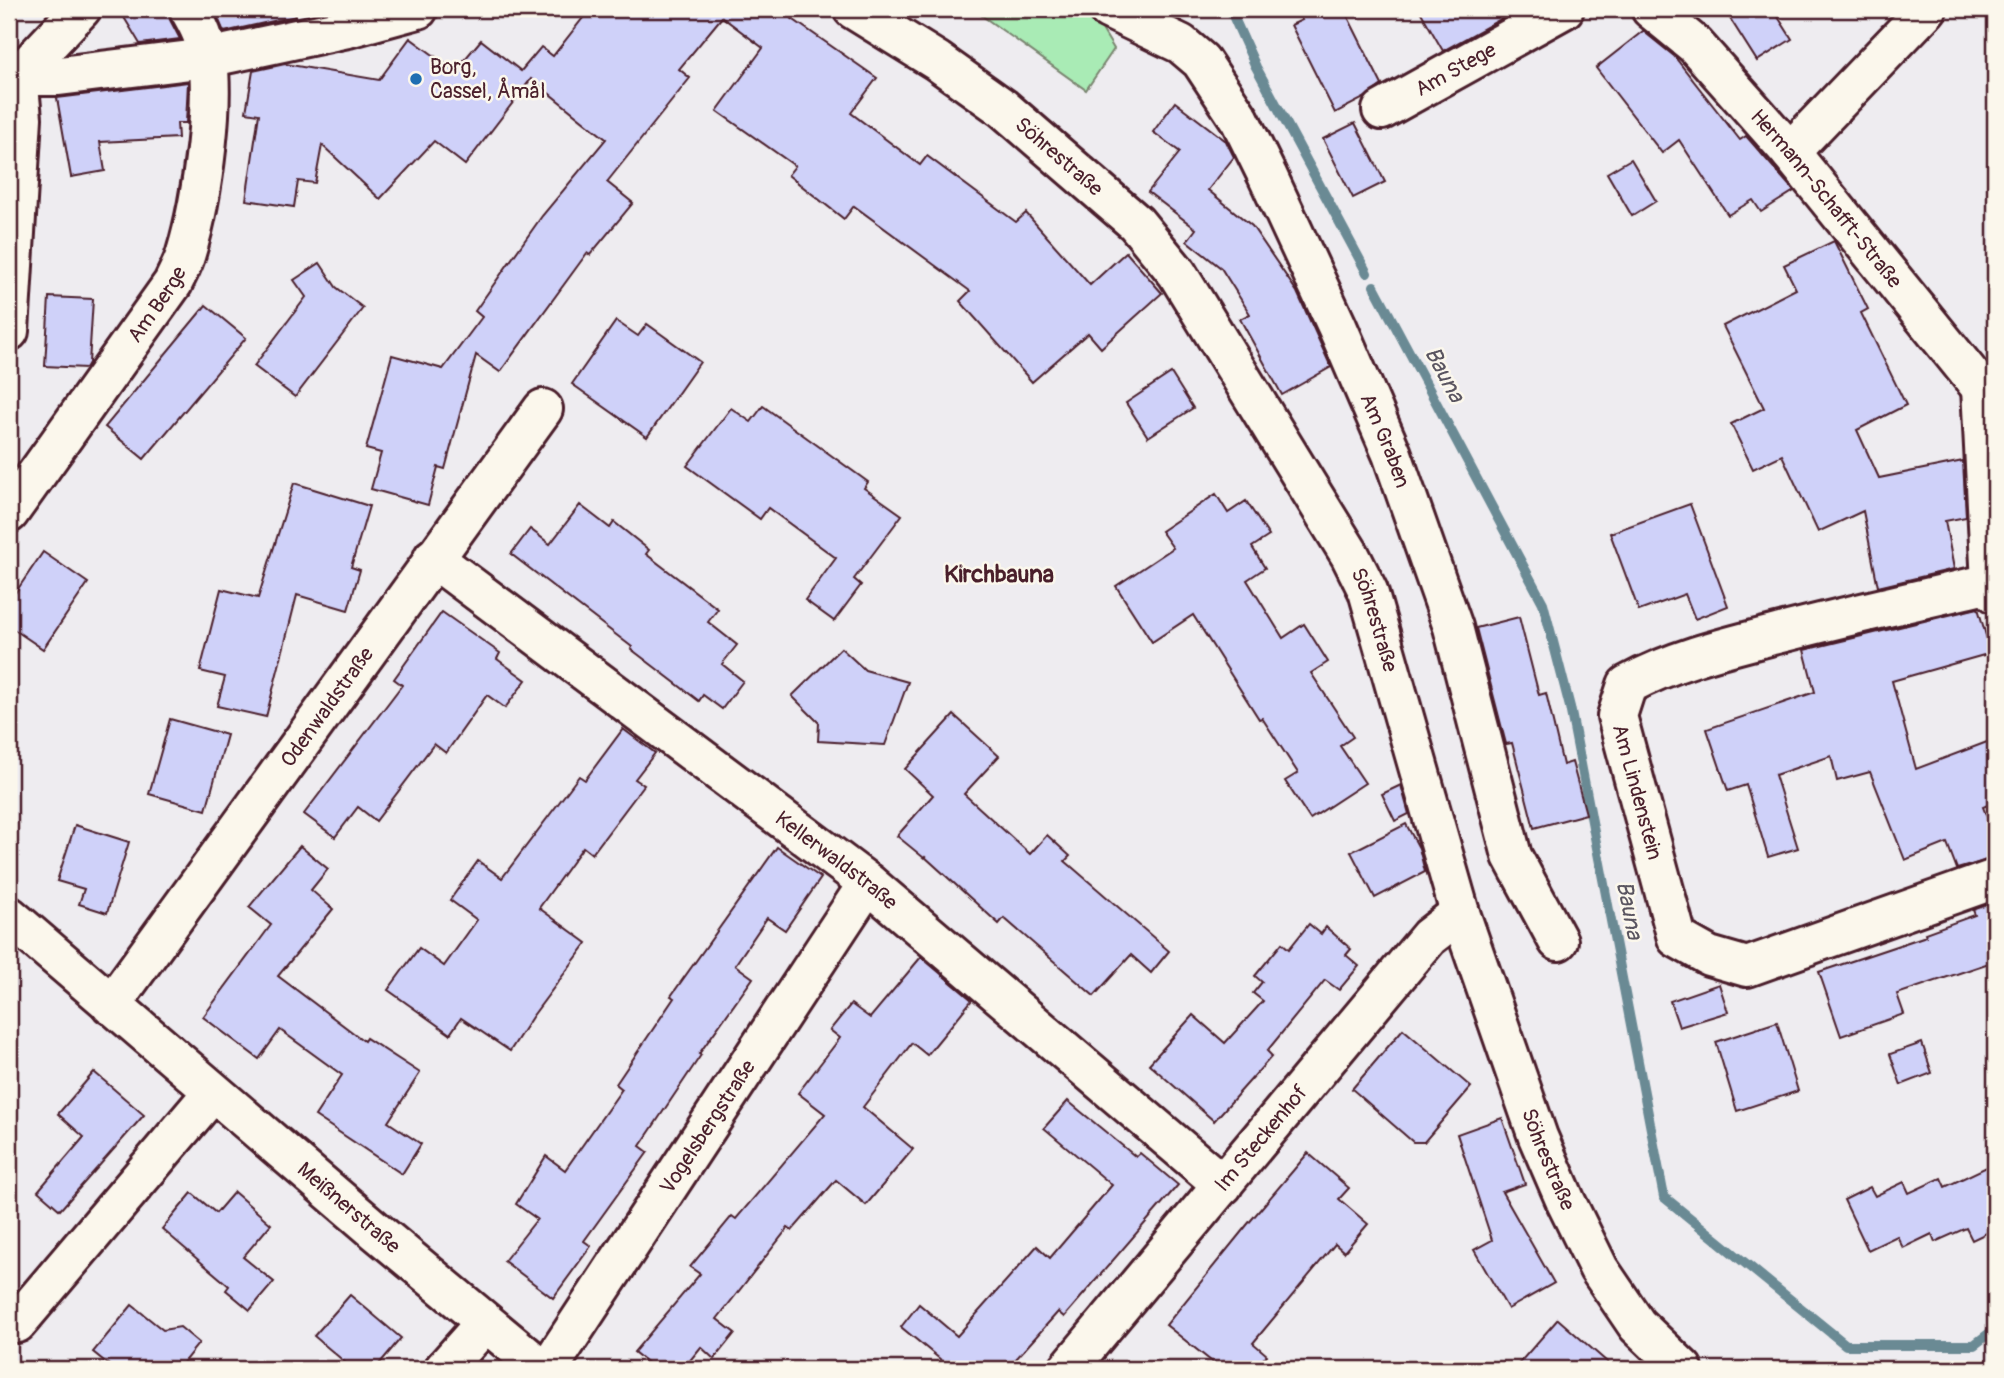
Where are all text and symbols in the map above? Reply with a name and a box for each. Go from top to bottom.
street label: Am Stege [1410,36,1501,103]
place label: Borg, Cassel, Åmål [430,54,545,105]
marker: Borg, Cassel, Åmål [408,71,424,87]
street label: Hermann-Schafft-Straße [1744,104,1908,294]
street label: Söhrestraße [1009,111,1109,203]
street label: Am Berge [122,261,193,348]
water label: Bauna [1418,342,1472,408]
street label: Am Graben [1354,389,1416,492]
district label: Kirchbauna [944,560,1054,589]
street label: Söhrestraße [1345,563,1404,676]
street label: Odenwaldstraße [275,641,380,773]
street label: Am Lindenstein [1606,721,1668,863]
street label: Kellerwaldstraße [769,805,903,916]
water label: Bauna [1610,879,1650,943]
street label: Vogelsbergstraße [654,1054,762,1199]
street label: Im Steckenhof [1209,1079,1314,1197]
street label: Söhrestraße [1515,1105,1581,1216]
street label: Meißnerstraße [292,1156,406,1260]

